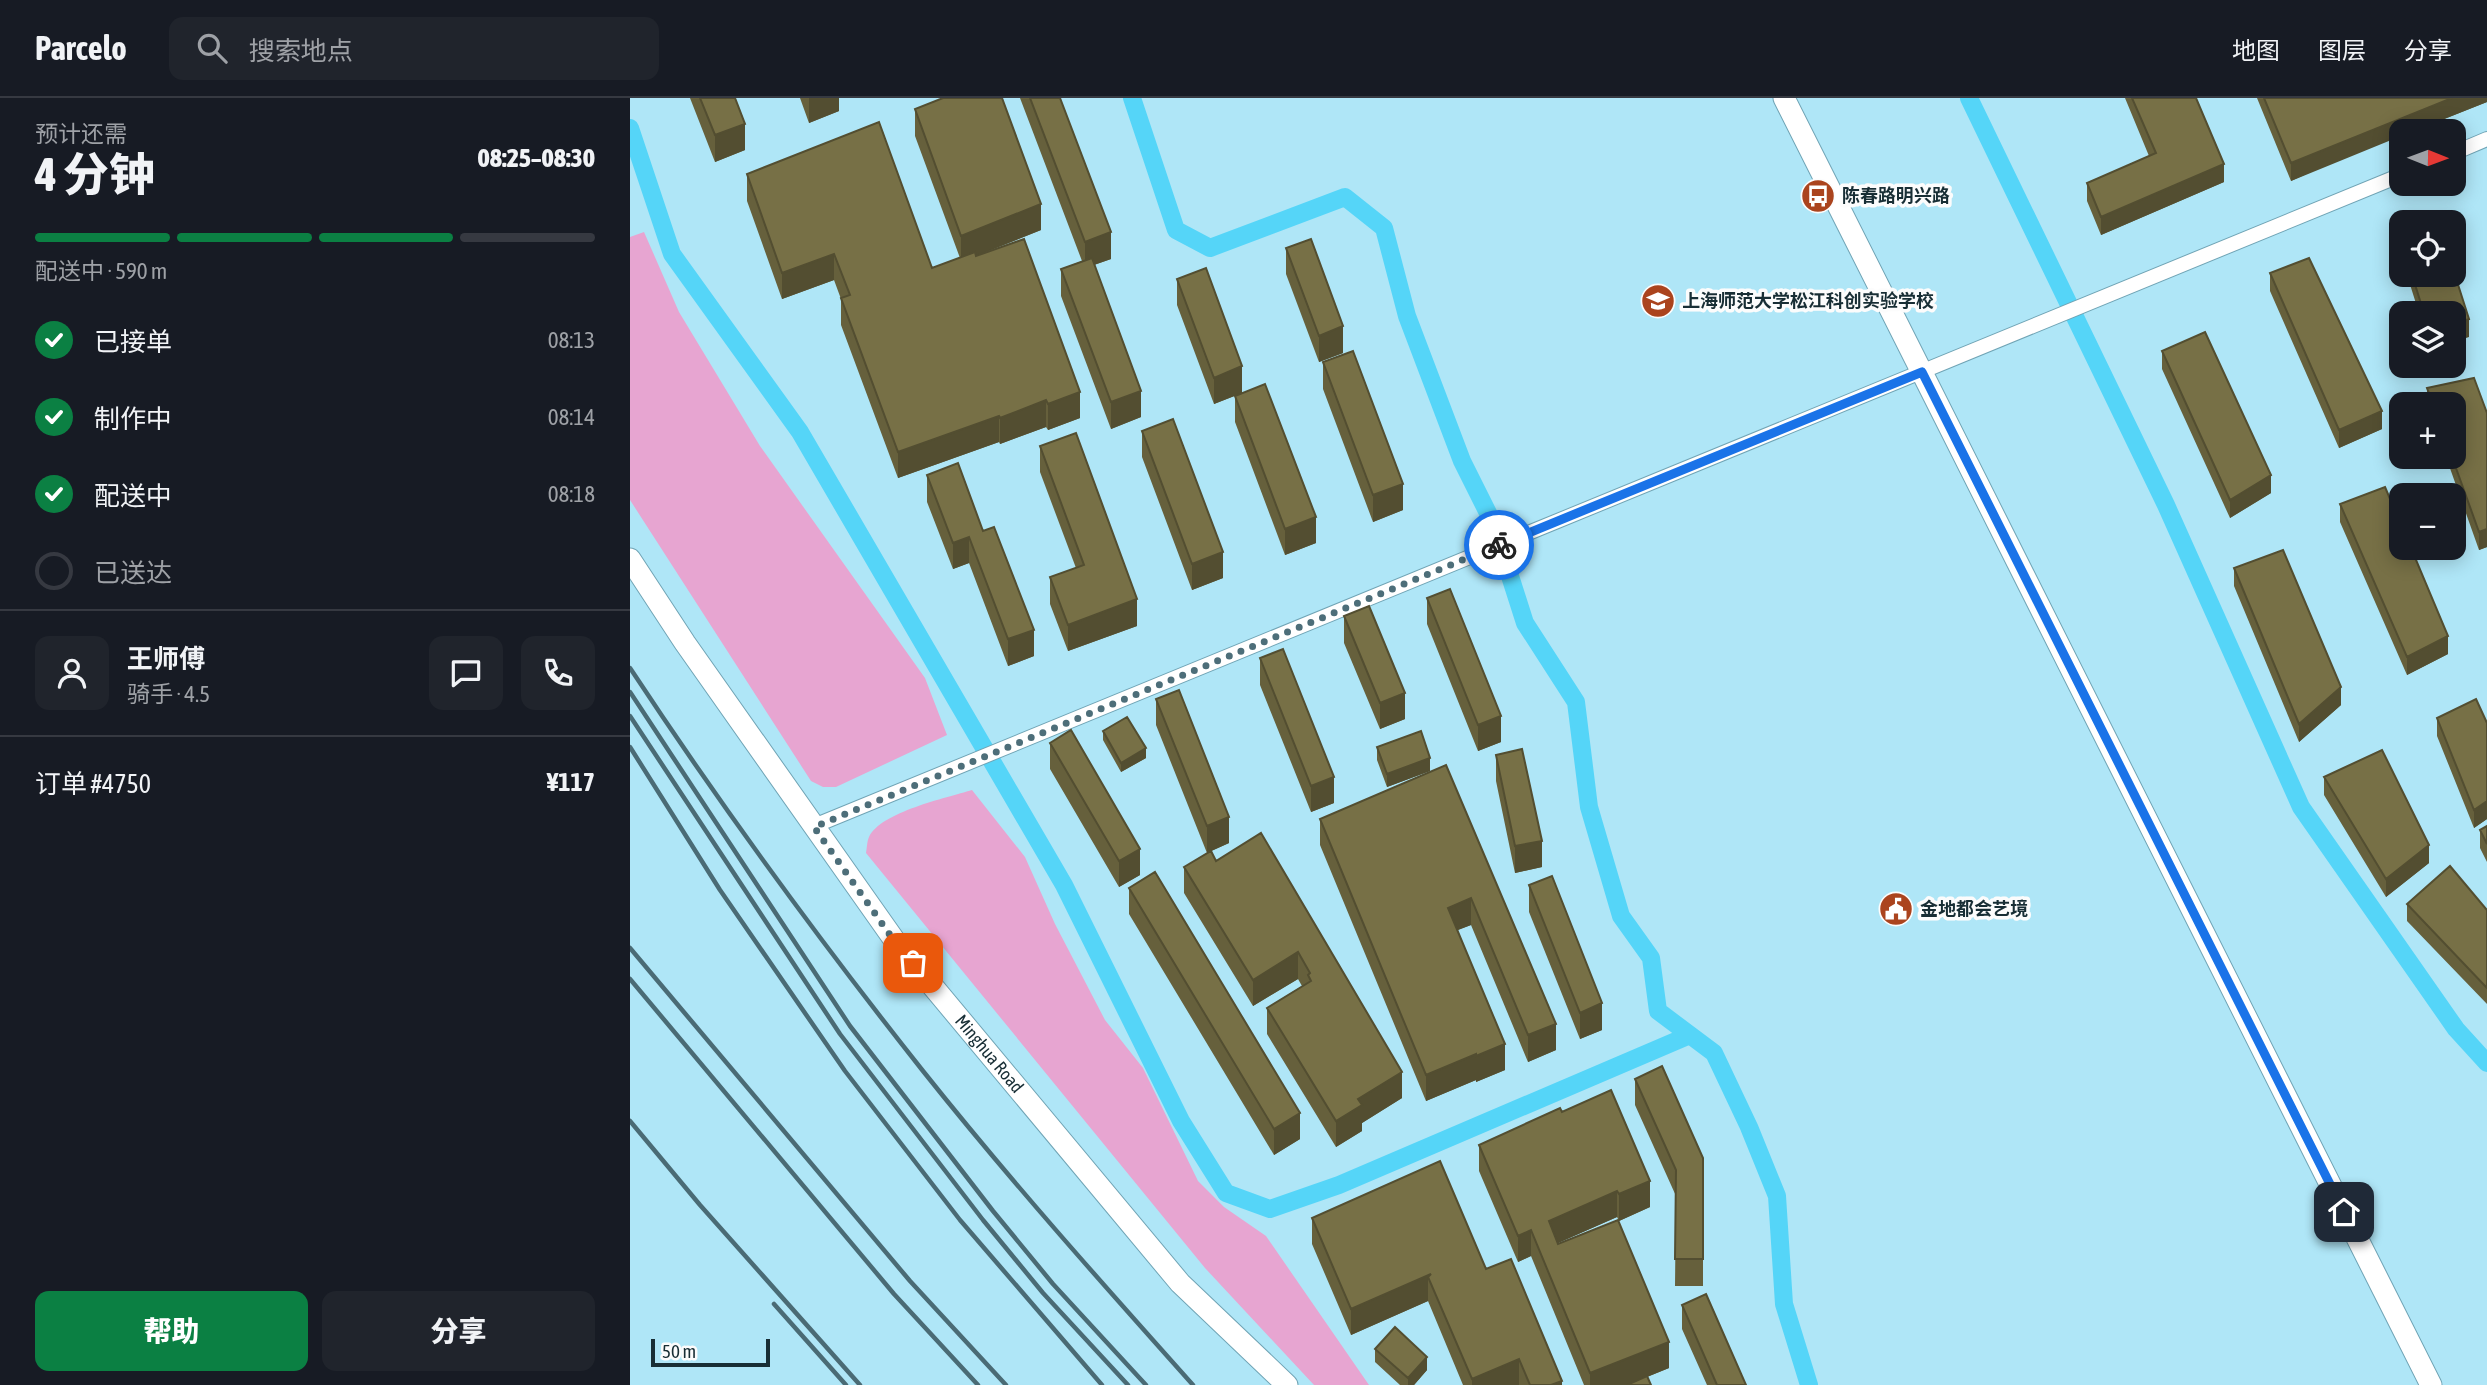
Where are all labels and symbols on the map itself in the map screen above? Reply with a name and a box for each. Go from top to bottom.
north arrow [2389,119,2466,196]
bus stop icon: 陈春路明兴路 [1799,177,1837,215]
place label: 陈春路明兴路 [1842,185,1950,206]
school or university icon: 上海师范大学松江科创实验学校 [1639,282,1677,320]
place label: 上海师范大学松江科创实验学校 [1682,290,1934,311]
courier [1464,510,1534,580]
public building icon: 金地都会艺境 [1877,890,1915,928]
place label: 金地都会艺境 [1920,898,2028,919]
pin [883,933,943,993]
street label: Minghua Road [951,1010,1028,1097]
pin [2314,1182,2374,1242]
scale bar [651,1336,770,1368]

